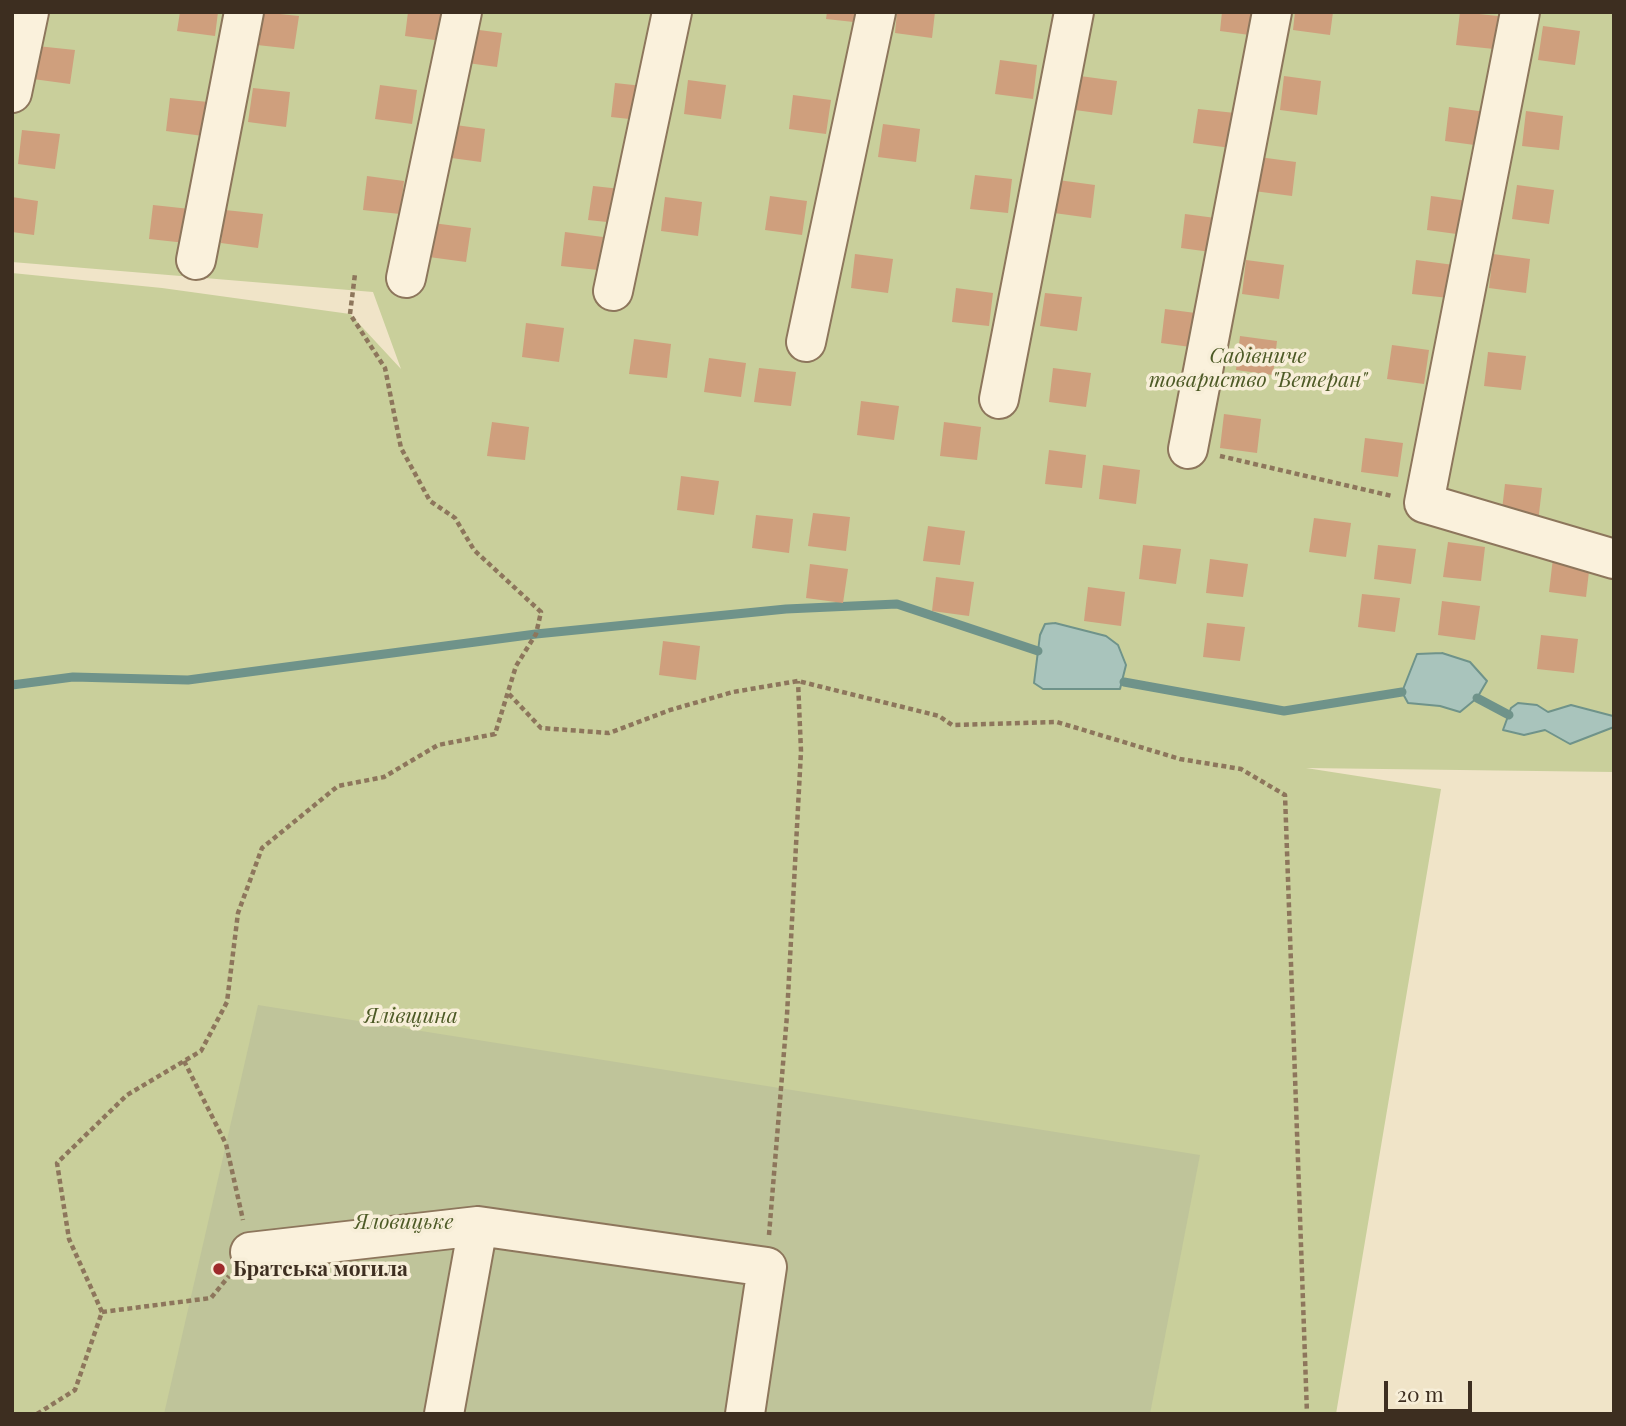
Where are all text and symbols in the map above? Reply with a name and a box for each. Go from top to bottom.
park label: Садівниче товариство "Ветеран" [1149,343,1367,393]
park label: Ялівщина [364,1003,458,1029]
park label: Яловицьке [354,1209,454,1235]
place label: Братська могила [233,1256,408,1282]
marker: Братська могила [211,1261,227,1277]
scale bar [1388,1366,1476,1410]
text: 20 m [1397,1379,1444,1407]

